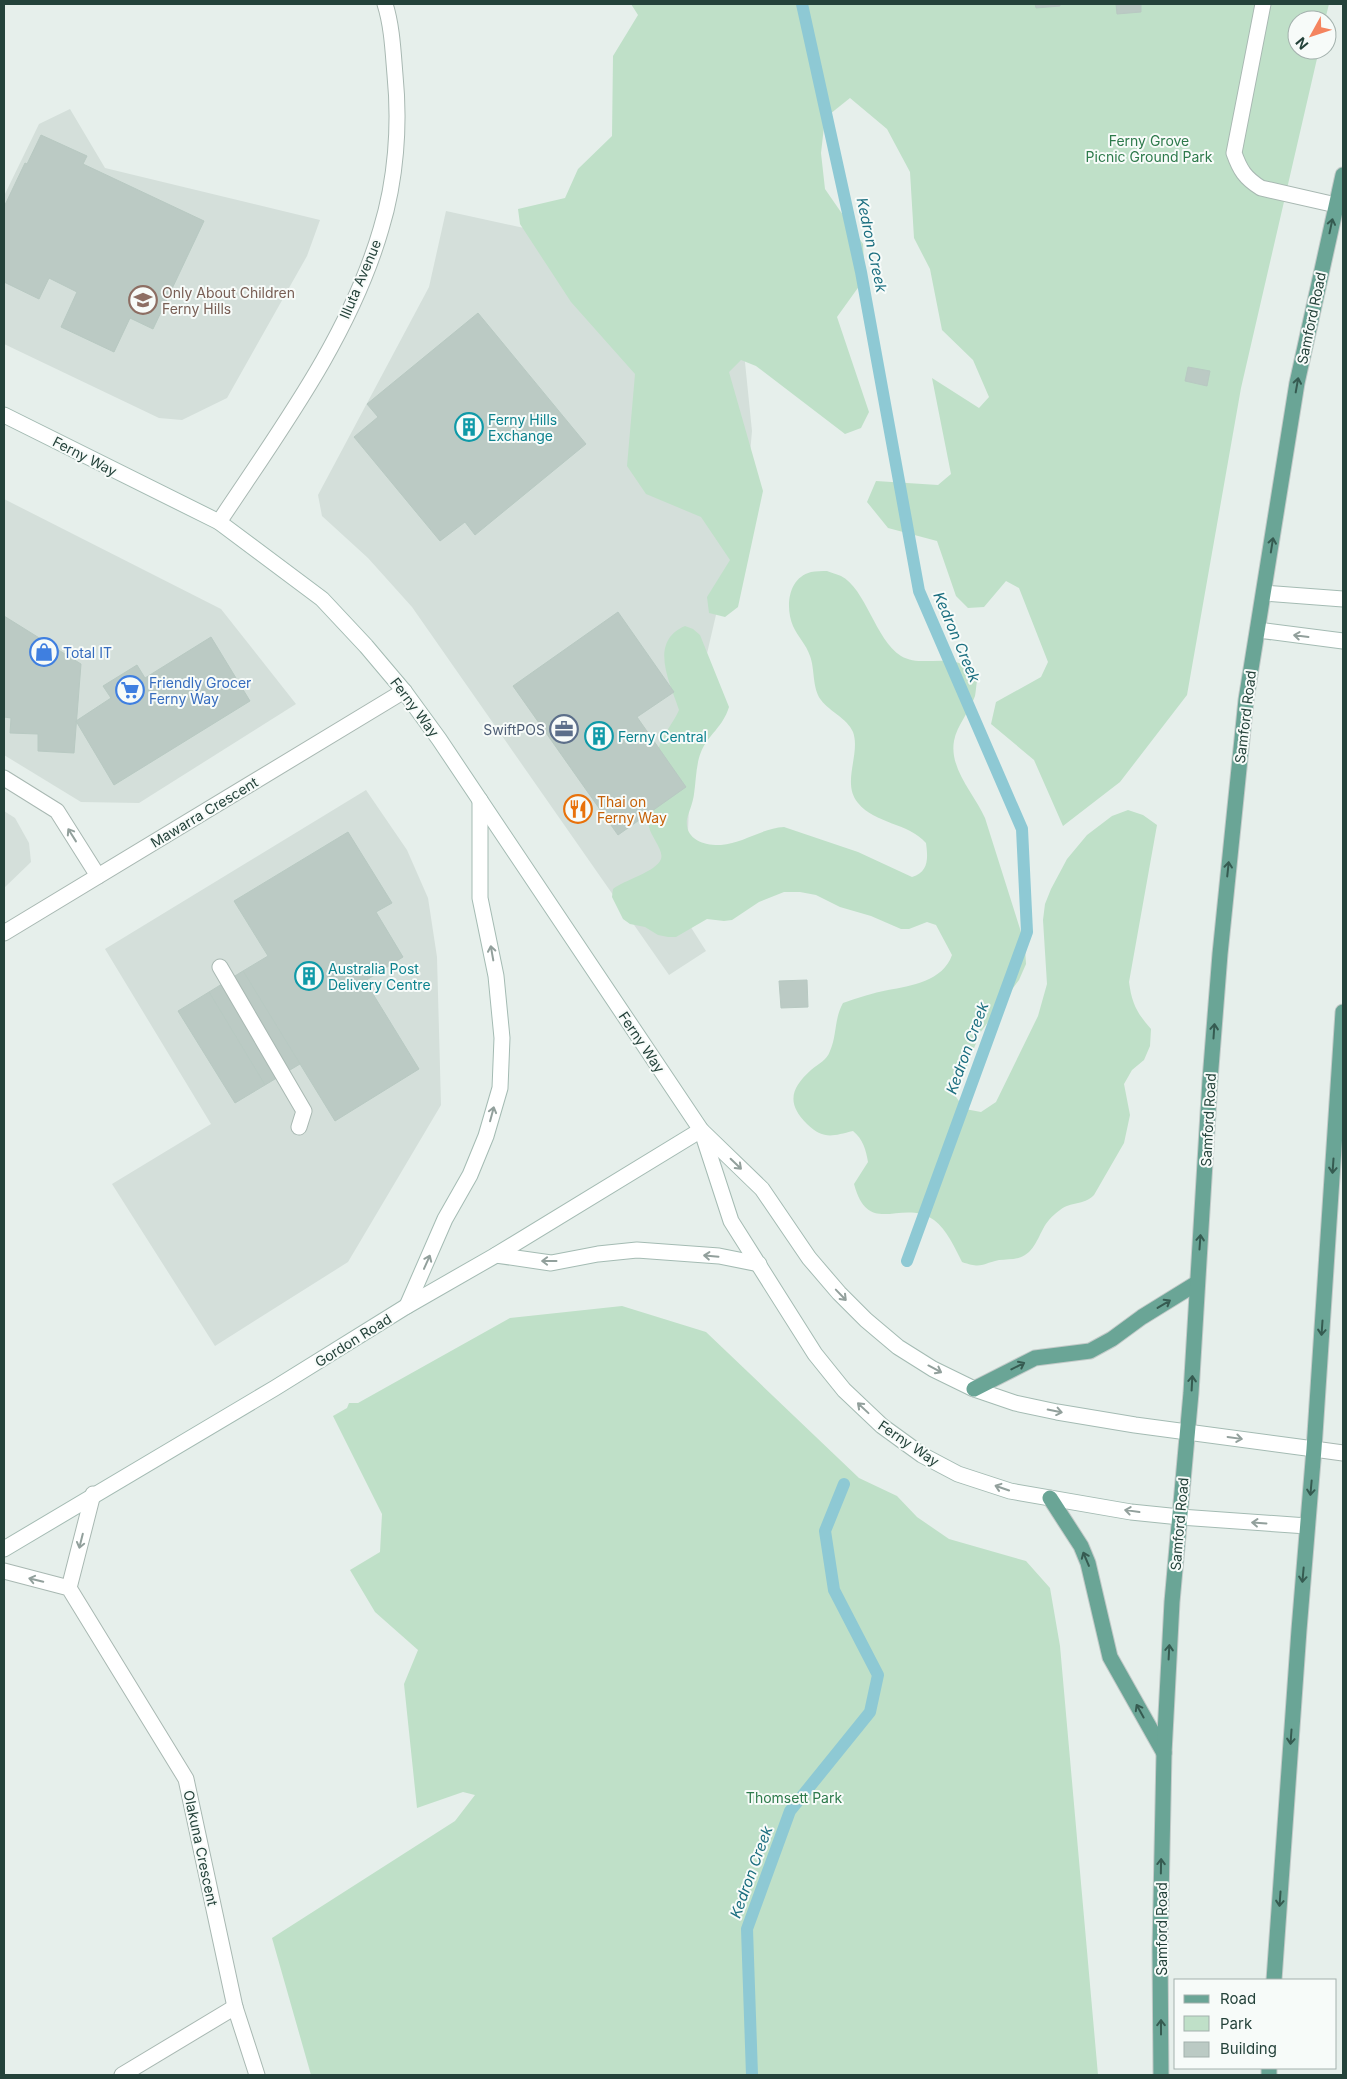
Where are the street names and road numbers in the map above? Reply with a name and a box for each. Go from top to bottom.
street label: Illuta Avenue [336,237,384,321]
street label: Samford Road [1293,270,1329,366]
street label: Ferny Way [50,433,120,479]
street label: Samford Road [1231,670,1259,764]
street label: Ferny Way [387,674,443,740]
street label: Mawarra Crescent [147,773,261,851]
street label: Ferny Way [615,1008,669,1076]
street label: Samford Road [1197,1073,1219,1167]
street label: Gordon Road [312,1310,394,1370]
street label: Ferny Way [875,1416,943,1470]
street label: Samford Road [1166,1477,1192,1571]
street label: Olakuna Crescent [180,1789,222,1908]
street label: Samford Road [1153,1882,1170,1976]

